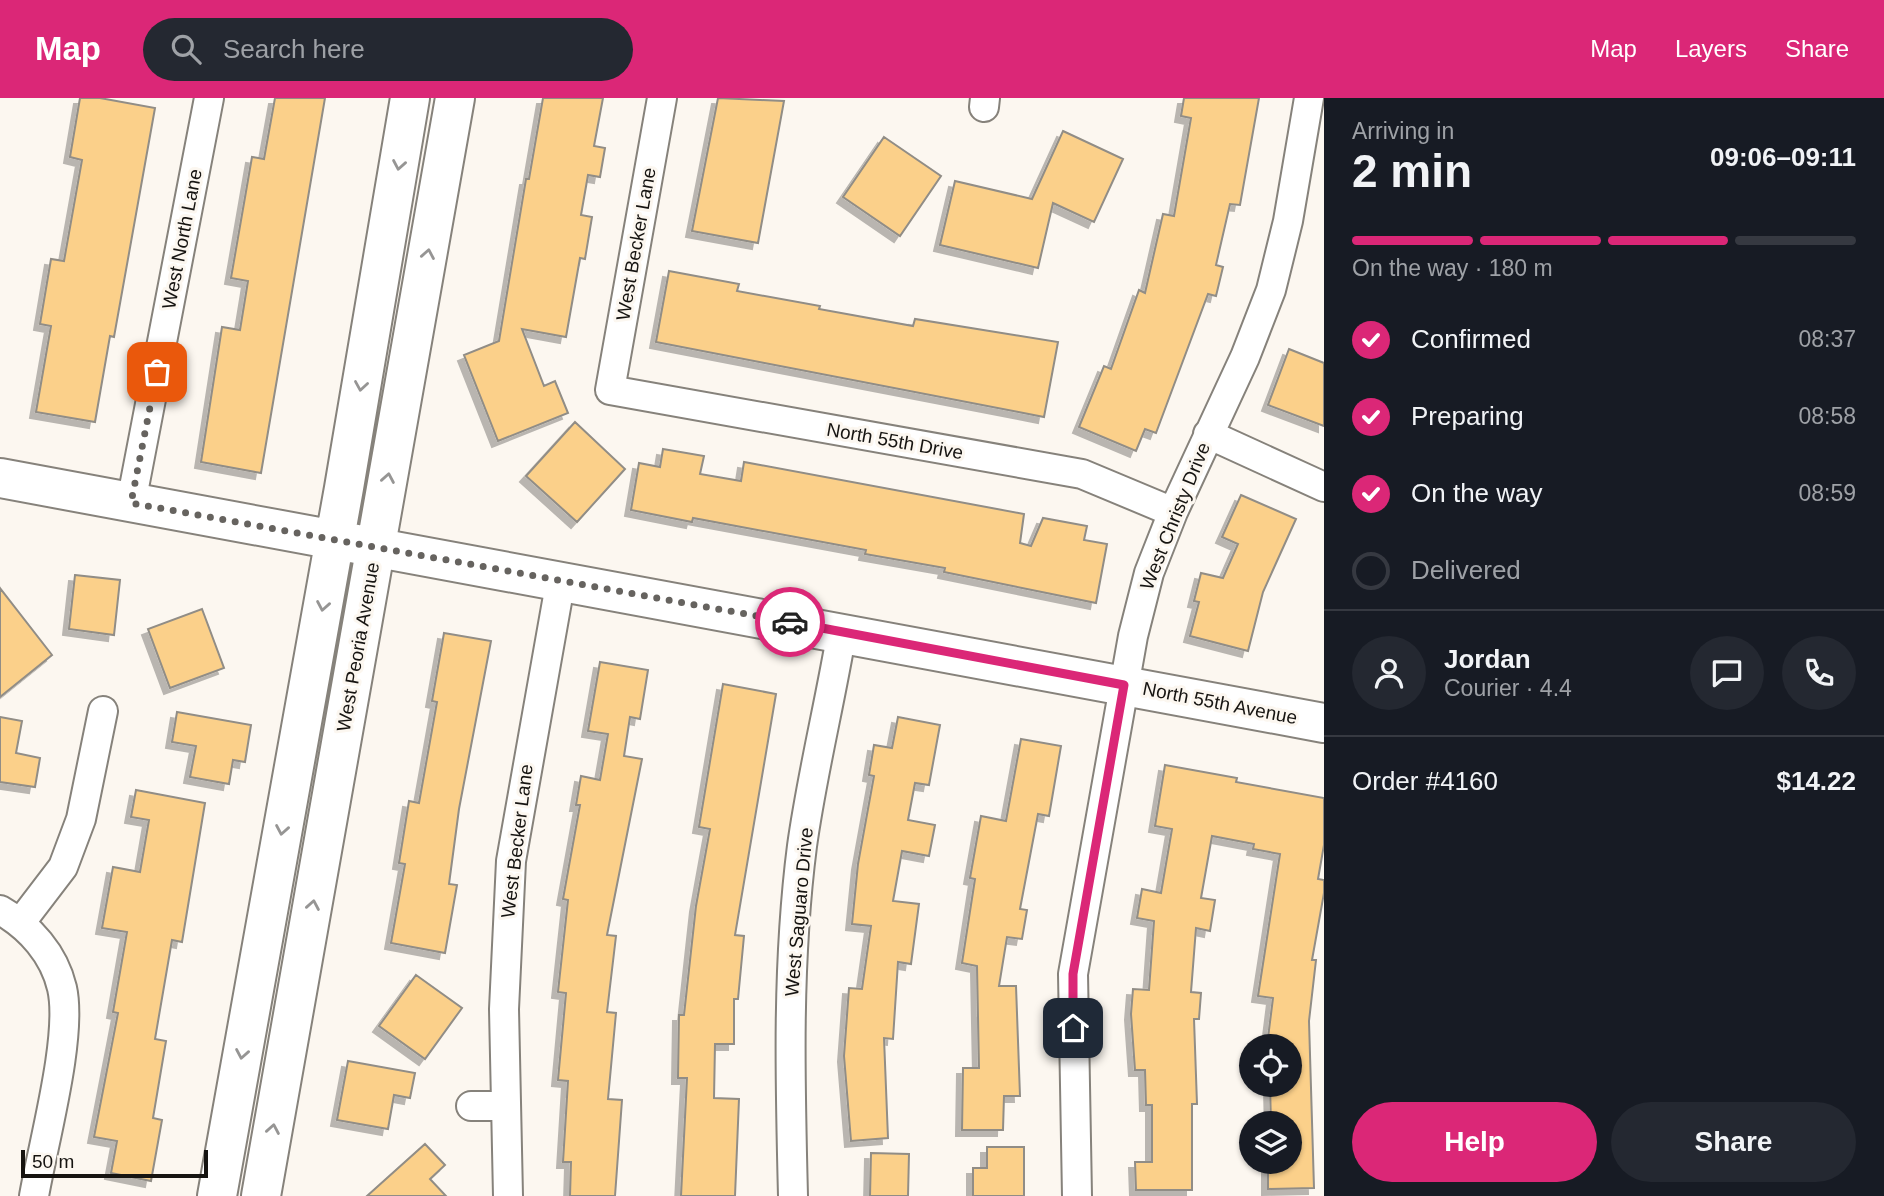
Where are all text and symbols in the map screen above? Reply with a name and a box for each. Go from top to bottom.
search box [143,18,633,81]
text: Map [35,30,101,67]
icon: search [167,30,205,68]
text: Search here [223,34,365,64]
text: Map [1590,35,1637,62]
text: Layers [1675,35,1747,62]
text: Share [1785,35,1849,62]
text: Arriving in [1352,118,1454,144]
text: 09:06–09:11 [1710,142,1856,172]
text: 2 min [1352,145,1472,197]
one-way arrow [392,159,407,171]
street label: West Becker Lane [612,166,660,322]
street label: West North Lane [158,167,206,311]
one-way arrow [420,248,435,260]
text: On the way · 180 m [1352,255,1553,281]
icon: check [1352,321,1390,359]
text: Confirmed [1411,324,1531,354]
text: 08:37 [1798,326,1856,352]
pin [127,342,187,402]
icon: bag [138,353,176,391]
one-way arrow [354,380,369,392]
icon: check [1352,398,1390,436]
text: Preparing [1411,401,1524,431]
text: 08:58 [1798,403,1856,429]
street label: North 55th Drive [825,419,965,463]
street label: West Christy Drive [1136,439,1214,593]
one-way arrow [380,472,395,484]
icon: check [1352,475,1390,513]
text: On the way [1411,478,1543,508]
text: 08:59 [1798,480,1856,506]
text: Delivered [1411,555,1521,585]
street label: West Peoria Avenue [333,561,383,733]
courier [755,587,825,657]
one-way arrow [316,601,331,612]
icon: car [771,603,809,641]
button: person [1352,636,1426,710]
button: chat [1690,636,1764,710]
button: phone [1782,636,1856,710]
text: Jordan [1444,644,1531,674]
text: Courier · 4.4 [1444,675,1572,701]
street label: North 55th Avenue [1141,678,1299,728]
street label: West Becker Lane [497,763,537,919]
text: Order #4160 [1352,766,1498,796]
text: $14.22 [1776,766,1856,796]
one-way arrow [276,824,291,836]
street label: West Saguaro Drive [781,827,817,997]
one-way arrow [305,899,320,911]
pin [1043,998,1103,1058]
icon: home [1054,1009,1092,1047]
map controls [1239,1034,1302,1174]
button: locate [1239,1034,1302,1097]
one-way arrow [235,1048,250,1060]
button: Help [1352,1102,1597,1182]
button: Share [1611,1102,1856,1182]
button: layers [1239,1111,1302,1174]
one-way arrow [265,1123,280,1135]
scale bar [21,1147,208,1179]
text: 50 m [32,1151,74,1172]

